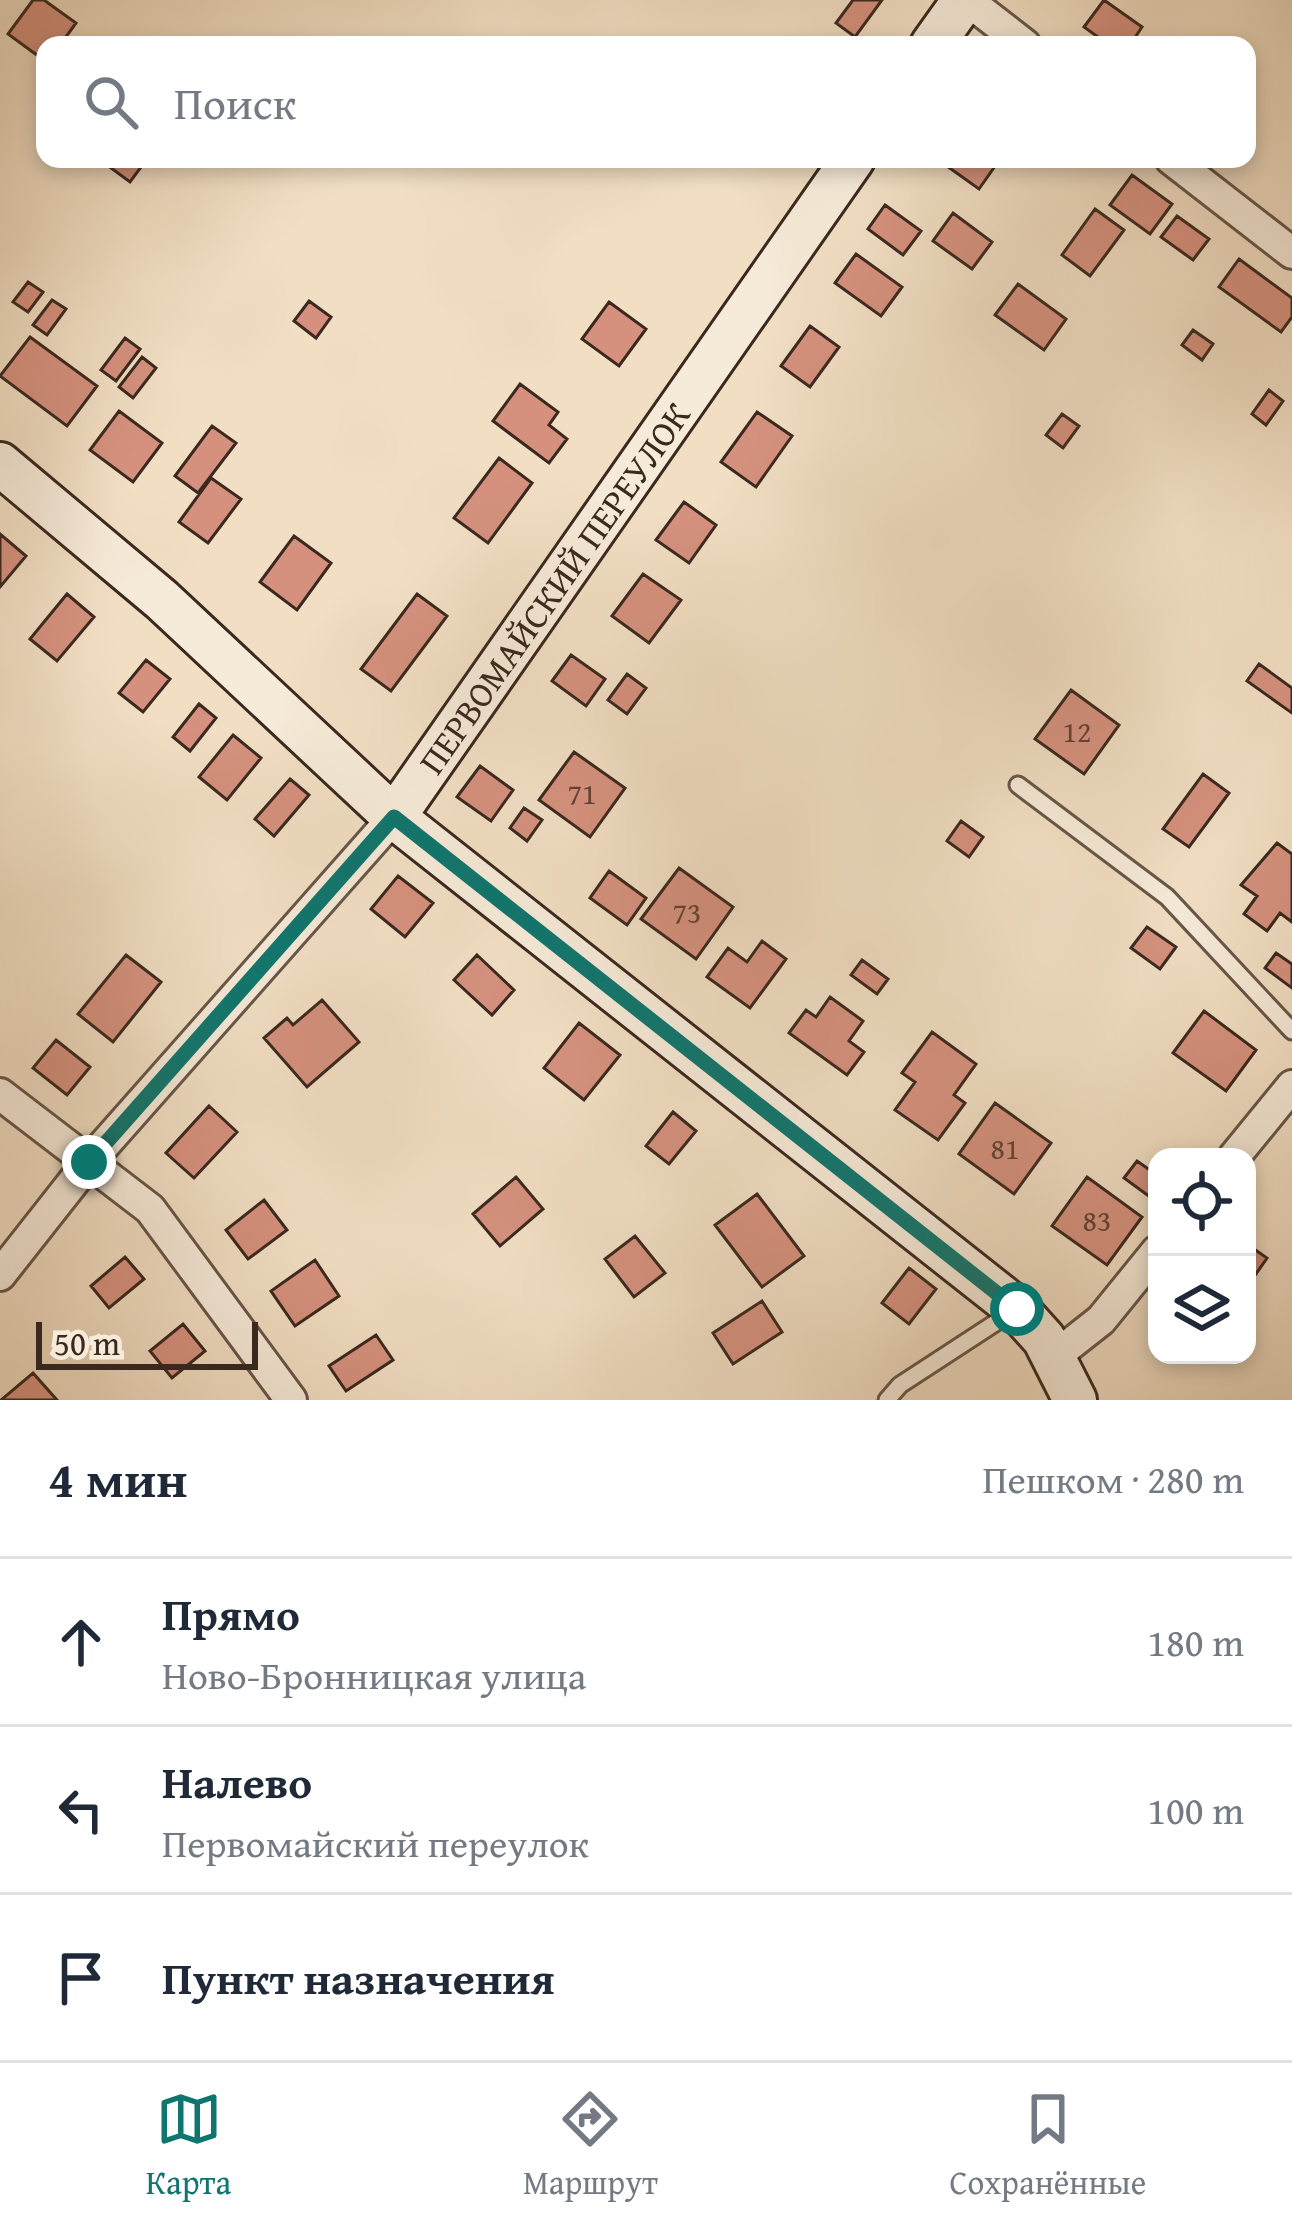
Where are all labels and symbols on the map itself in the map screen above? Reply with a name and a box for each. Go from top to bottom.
street label: ПЕРВОМАЙСКИЙ ПЕРЕУЛОК [405,391,702,784]
house number: 12 [1063,709,1091,753]
house number: 71 [568,771,596,815]
house number: 73 [673,890,701,934]
house number: 81 [991,1126,1019,1170]
route end [62,1135,116,1189]
house number: 83 [1083,1198,1111,1242]
route start [990,1282,1044,1336]
scale bar [36,1316,258,1369]

